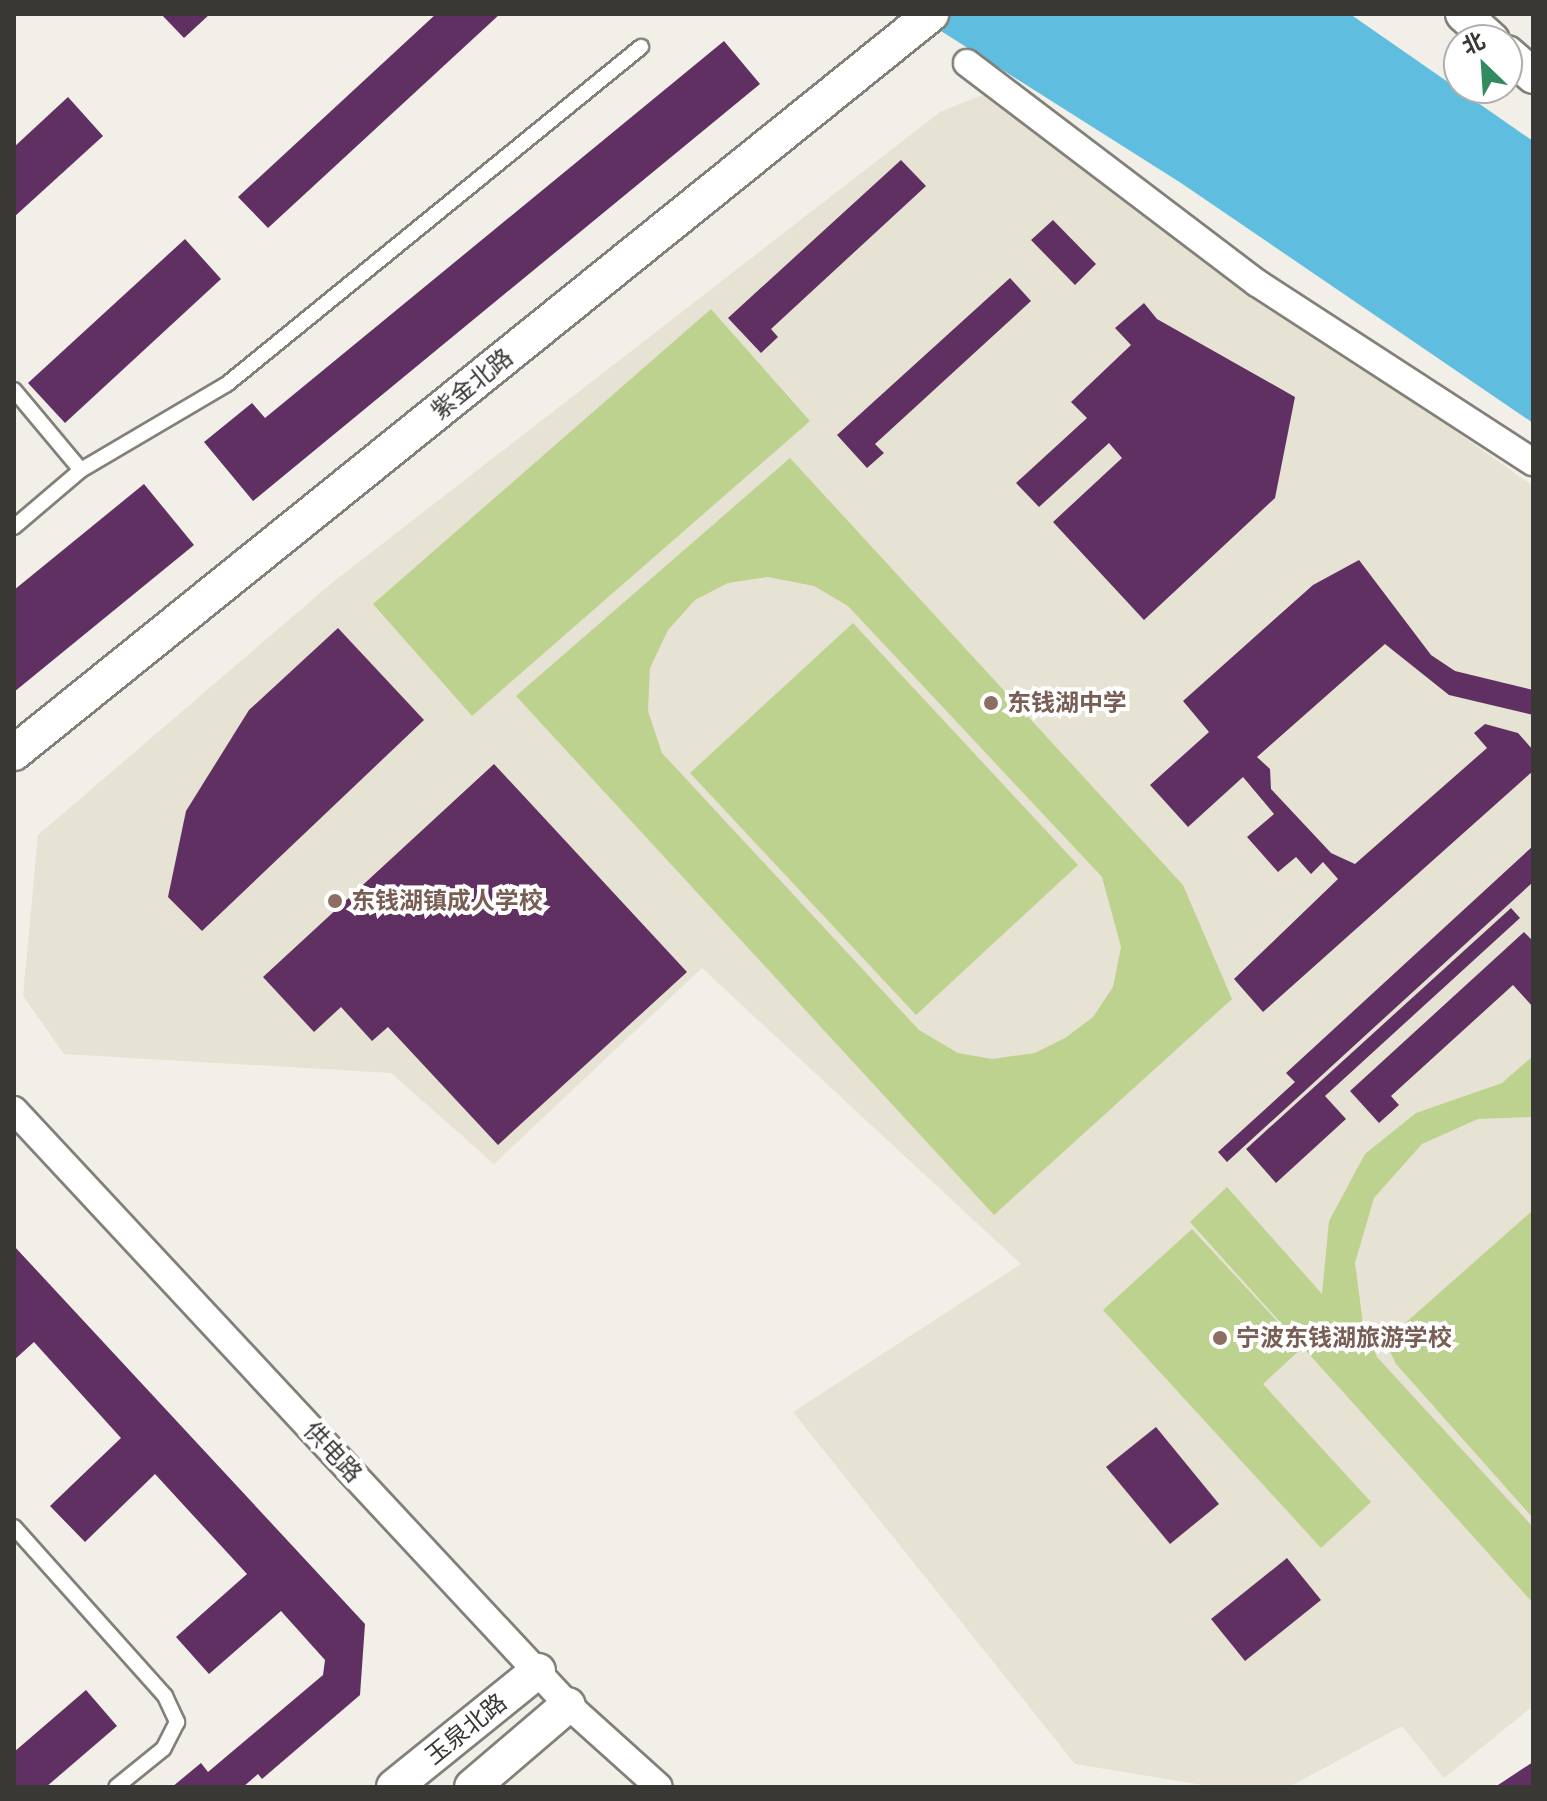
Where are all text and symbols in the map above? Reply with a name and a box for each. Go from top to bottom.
north arrow [1443,24,1523,104]
text: 北 [1457,25,1490,62]
street label: 紫金北路 [426,343,518,425]
place label: 东钱湖中学 [1007,689,1127,717]
marker: 东钱湖中学 [982,694,1000,712]
place label: 东钱湖镇成人学校 [351,887,543,915]
marker: 东钱湖镇成人学校 [326,892,344,910]
place label: 宁波东钱湖旅游学校 [1236,1324,1452,1352]
marker: 宁波东钱湖旅游学校 [1211,1329,1229,1347]
street label: 供电路 [298,1416,368,1488]
street label: 玉泉北路 [420,1688,512,1770]

